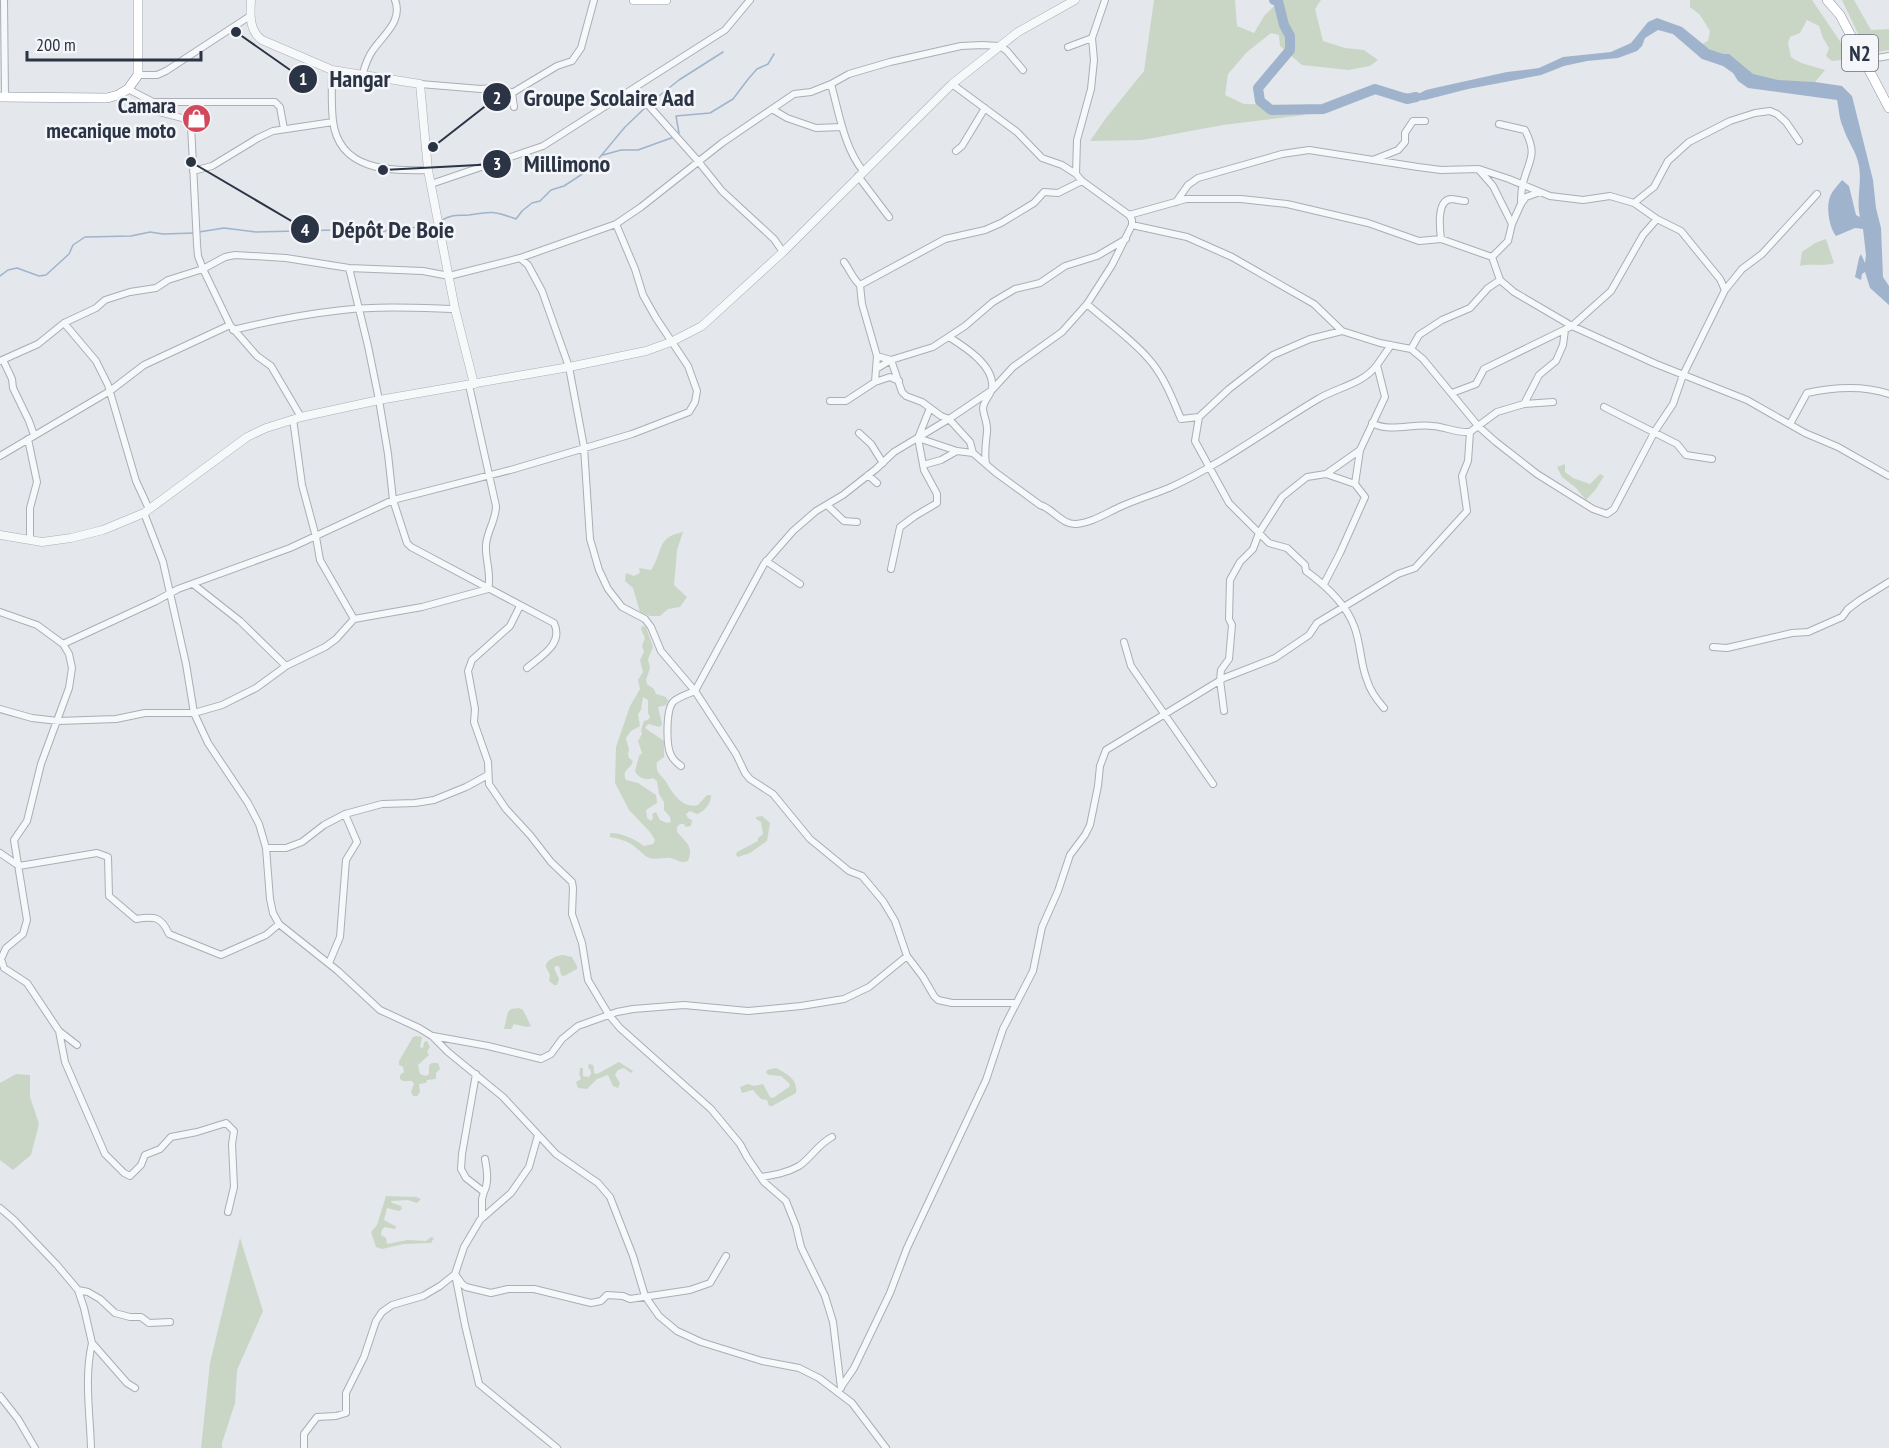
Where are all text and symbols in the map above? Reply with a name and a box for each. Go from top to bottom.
scale bar [27,24,201,62]
text: 200 m [36,33,76,56]
road number: N2 [1842,35,1878,71]
callout: Hangar [288,58,403,100]
text: Hangar [329,63,391,94]
text: 1 [299,67,307,90]
callout: Groupe Scolaire Aad [482,76,707,118]
text: Groupe Scolaire Aad [524,82,694,113]
text: 2 [493,86,501,109]
place label: Camara mecanique moto [46,91,176,144]
shop icon: Camara mecanique moto [181,102,213,134]
callout: Millimono [482,143,622,185]
text: Millimono [524,148,611,179]
text: 3 [493,152,501,175]
callout: Dépôt De Boie [290,208,466,250]
text: Dépôt De Boie [332,214,454,245]
text: 4 [301,218,310,241]

